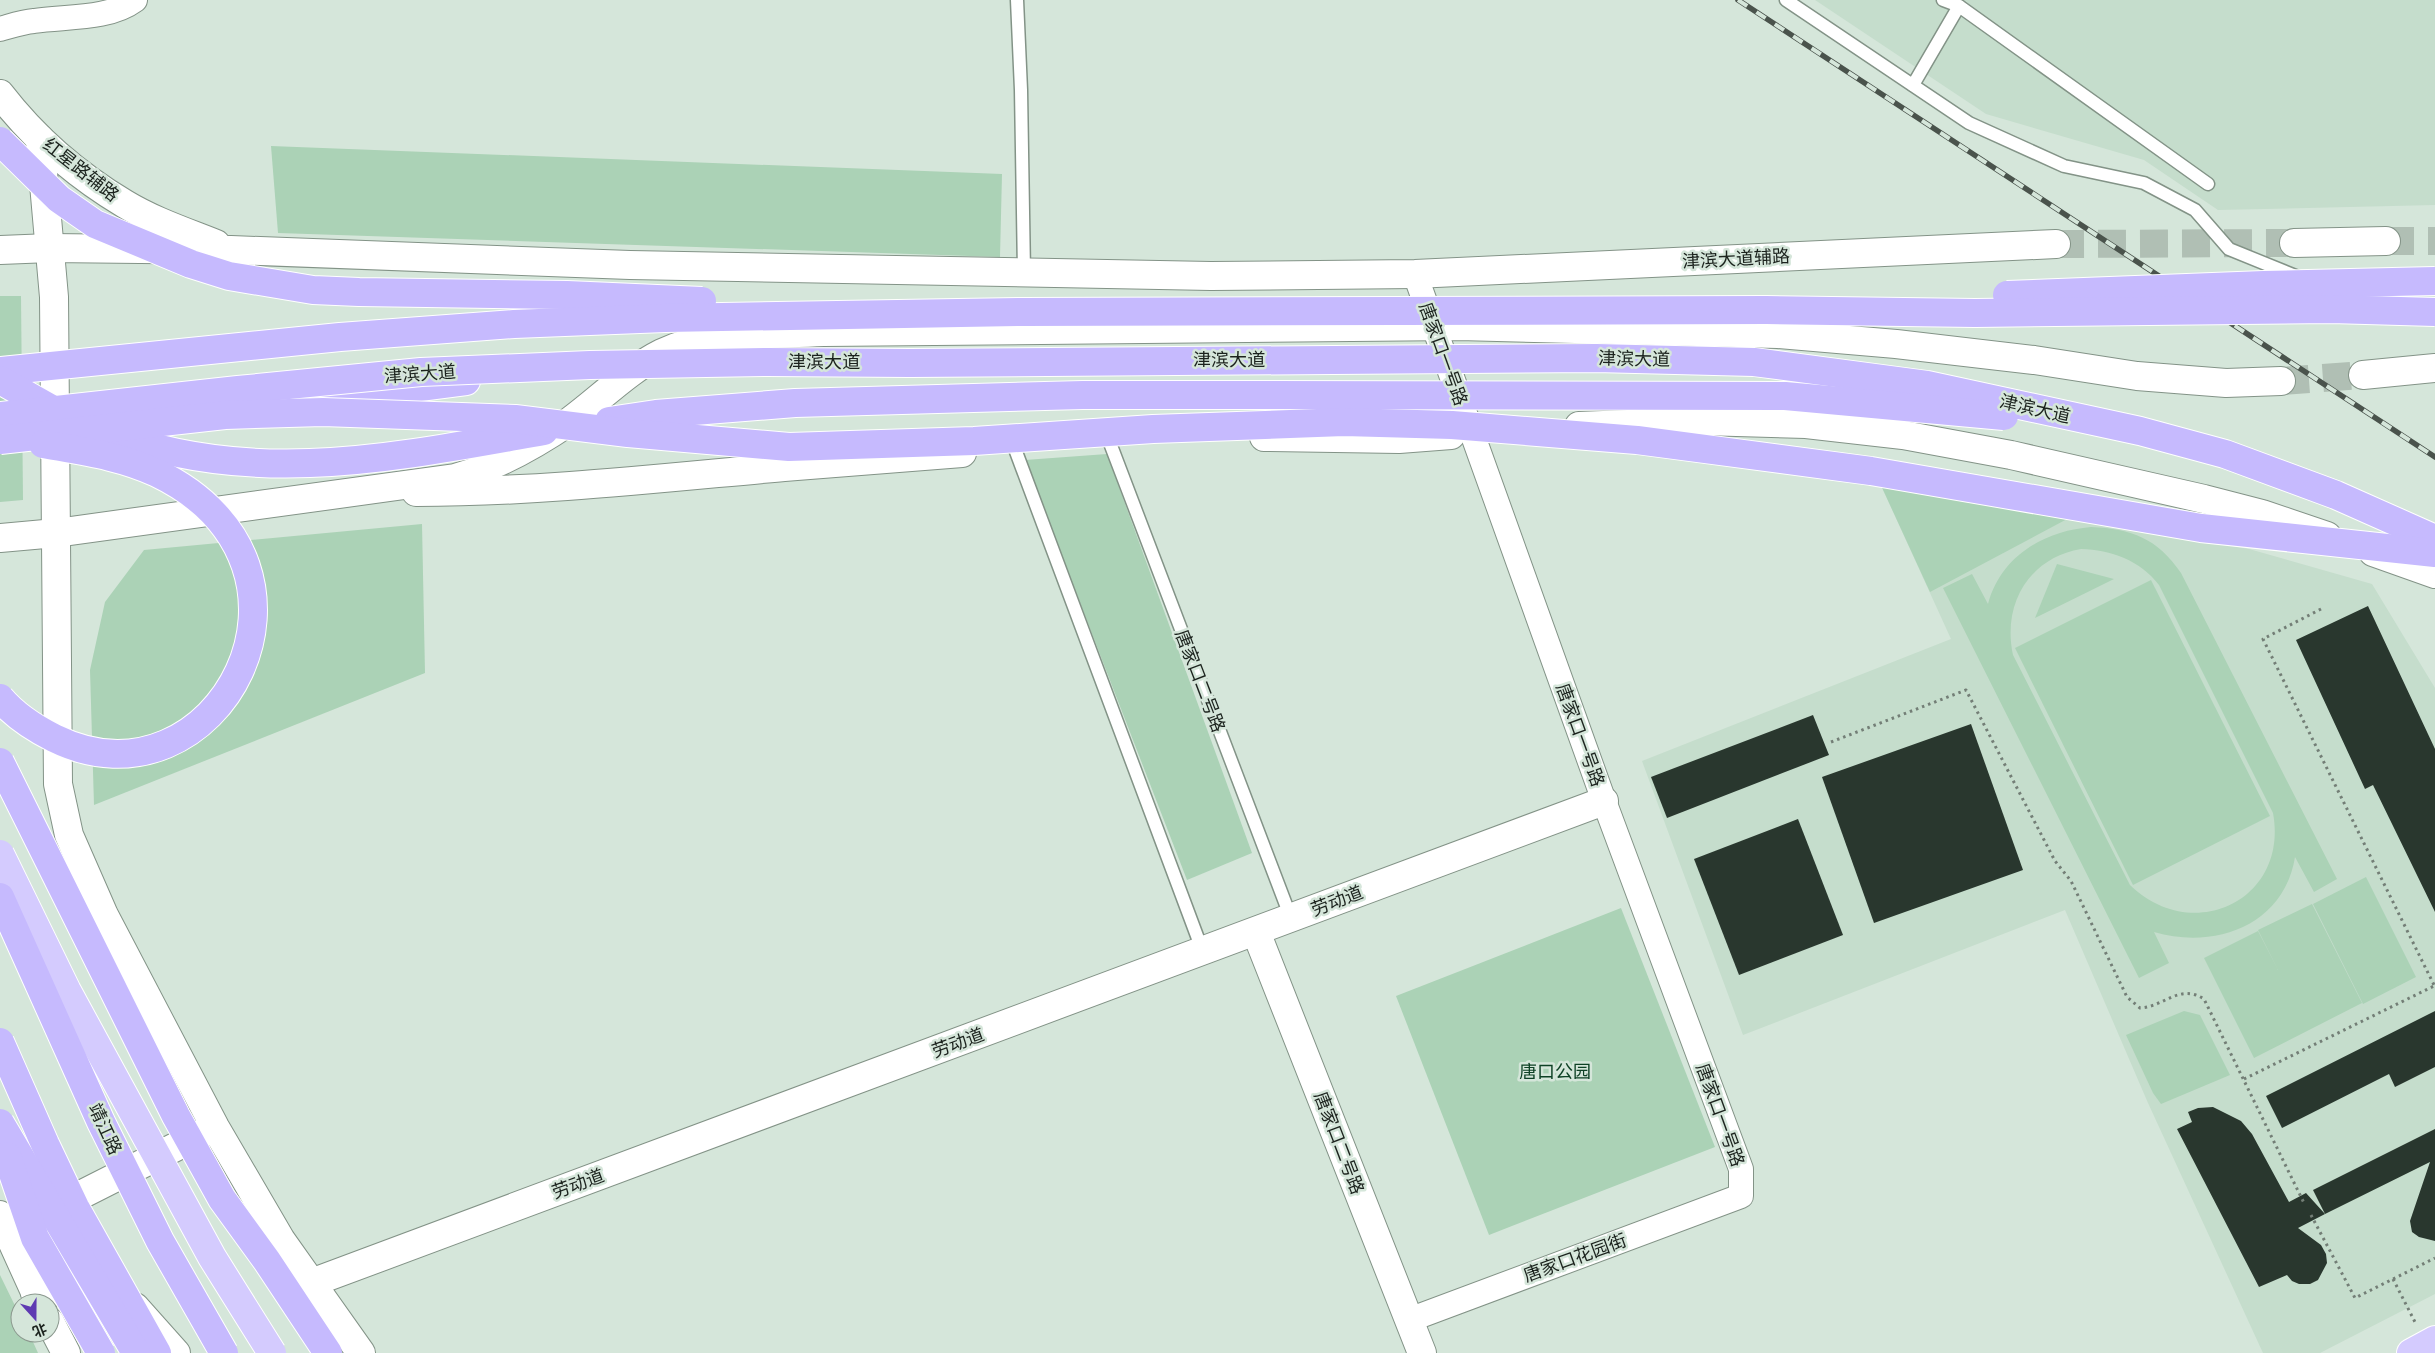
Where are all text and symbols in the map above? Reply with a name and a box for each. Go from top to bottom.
street label: 红星路辅路 [38,132,124,208]
street label: 津滨大道辅路 [1681,243,1791,275]
street label: 唐家口一号路 [1412,299,1474,409]
street label: 津滨大道 [1598,345,1670,373]
street label: 津滨大道 [1193,347,1265,373]
street label: 津滨大道 [788,349,860,375]
street label: 津滨大道 [383,359,457,389]
street label: 津滨大道 [1997,388,2073,430]
street label: 唐家口二号路 [1169,626,1231,736]
street label: 唐家口一号路 [1549,680,1611,790]
street label: 劳动道 [1307,879,1367,923]
street label: 劳动道 [928,1022,988,1064]
park label: 唐口公园 [1519,1059,1591,1085]
street label: 唐家口一号路 [1689,1060,1751,1170]
street label: 唐家口二号路 [1308,1088,1370,1198]
street label: 靖江路 [82,1099,128,1159]
street label: 劳动道 [548,1163,608,1205]
street label: 唐家口花园街 [1520,1227,1630,1289]
north arrow [10,1293,60,1343]
text: 北 [30,1318,50,1342]

